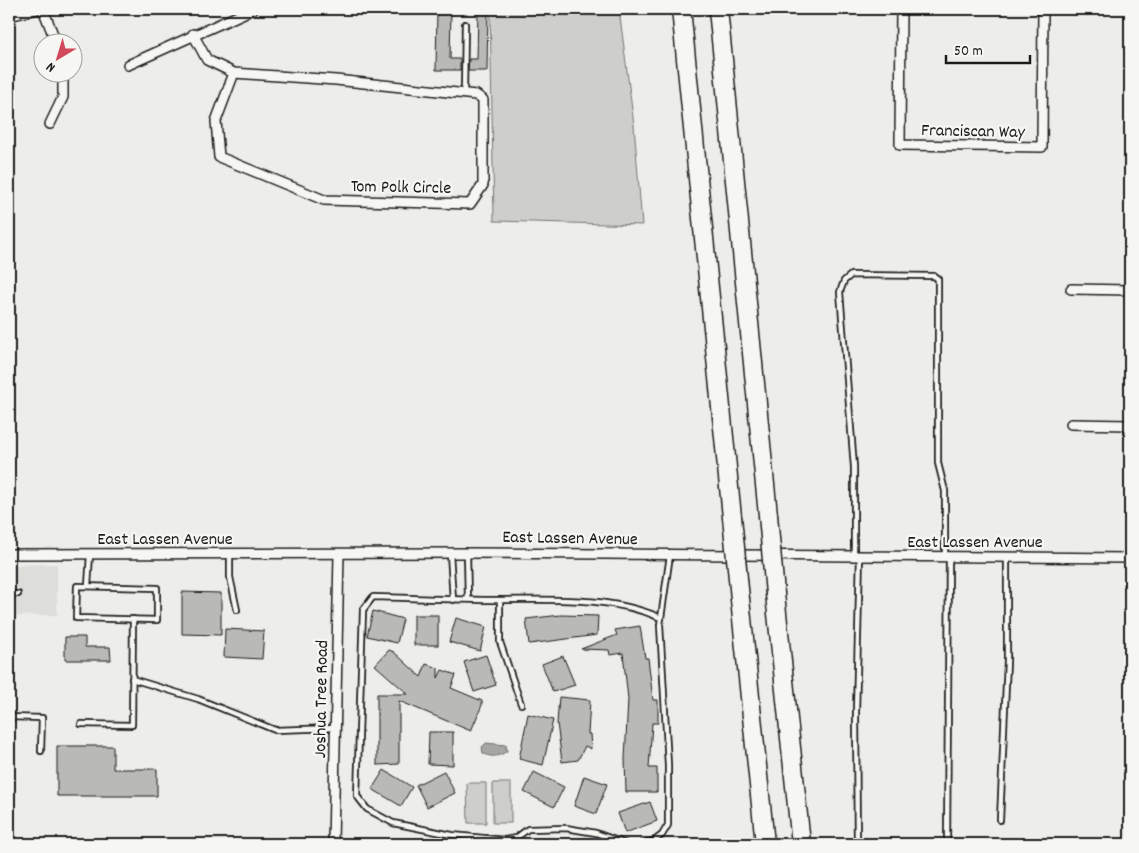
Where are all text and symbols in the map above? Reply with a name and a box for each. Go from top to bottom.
north arrow [32,32,82,82]
scale bar [946,32,1030,64]
text: 50 m [954,41,983,63]
text: N [42,57,60,77]
street label: Franciscan Way [921,119,1026,146]
street label: Tom Polk Circle [351,175,451,202]
street label: East Lassen Avenue [502,526,638,553]
street label: East Lassen Avenue [97,528,233,553]
street label: East Lassen Avenue [907,531,1043,556]
street label: Joshua Tree Road [309,640,336,758]

